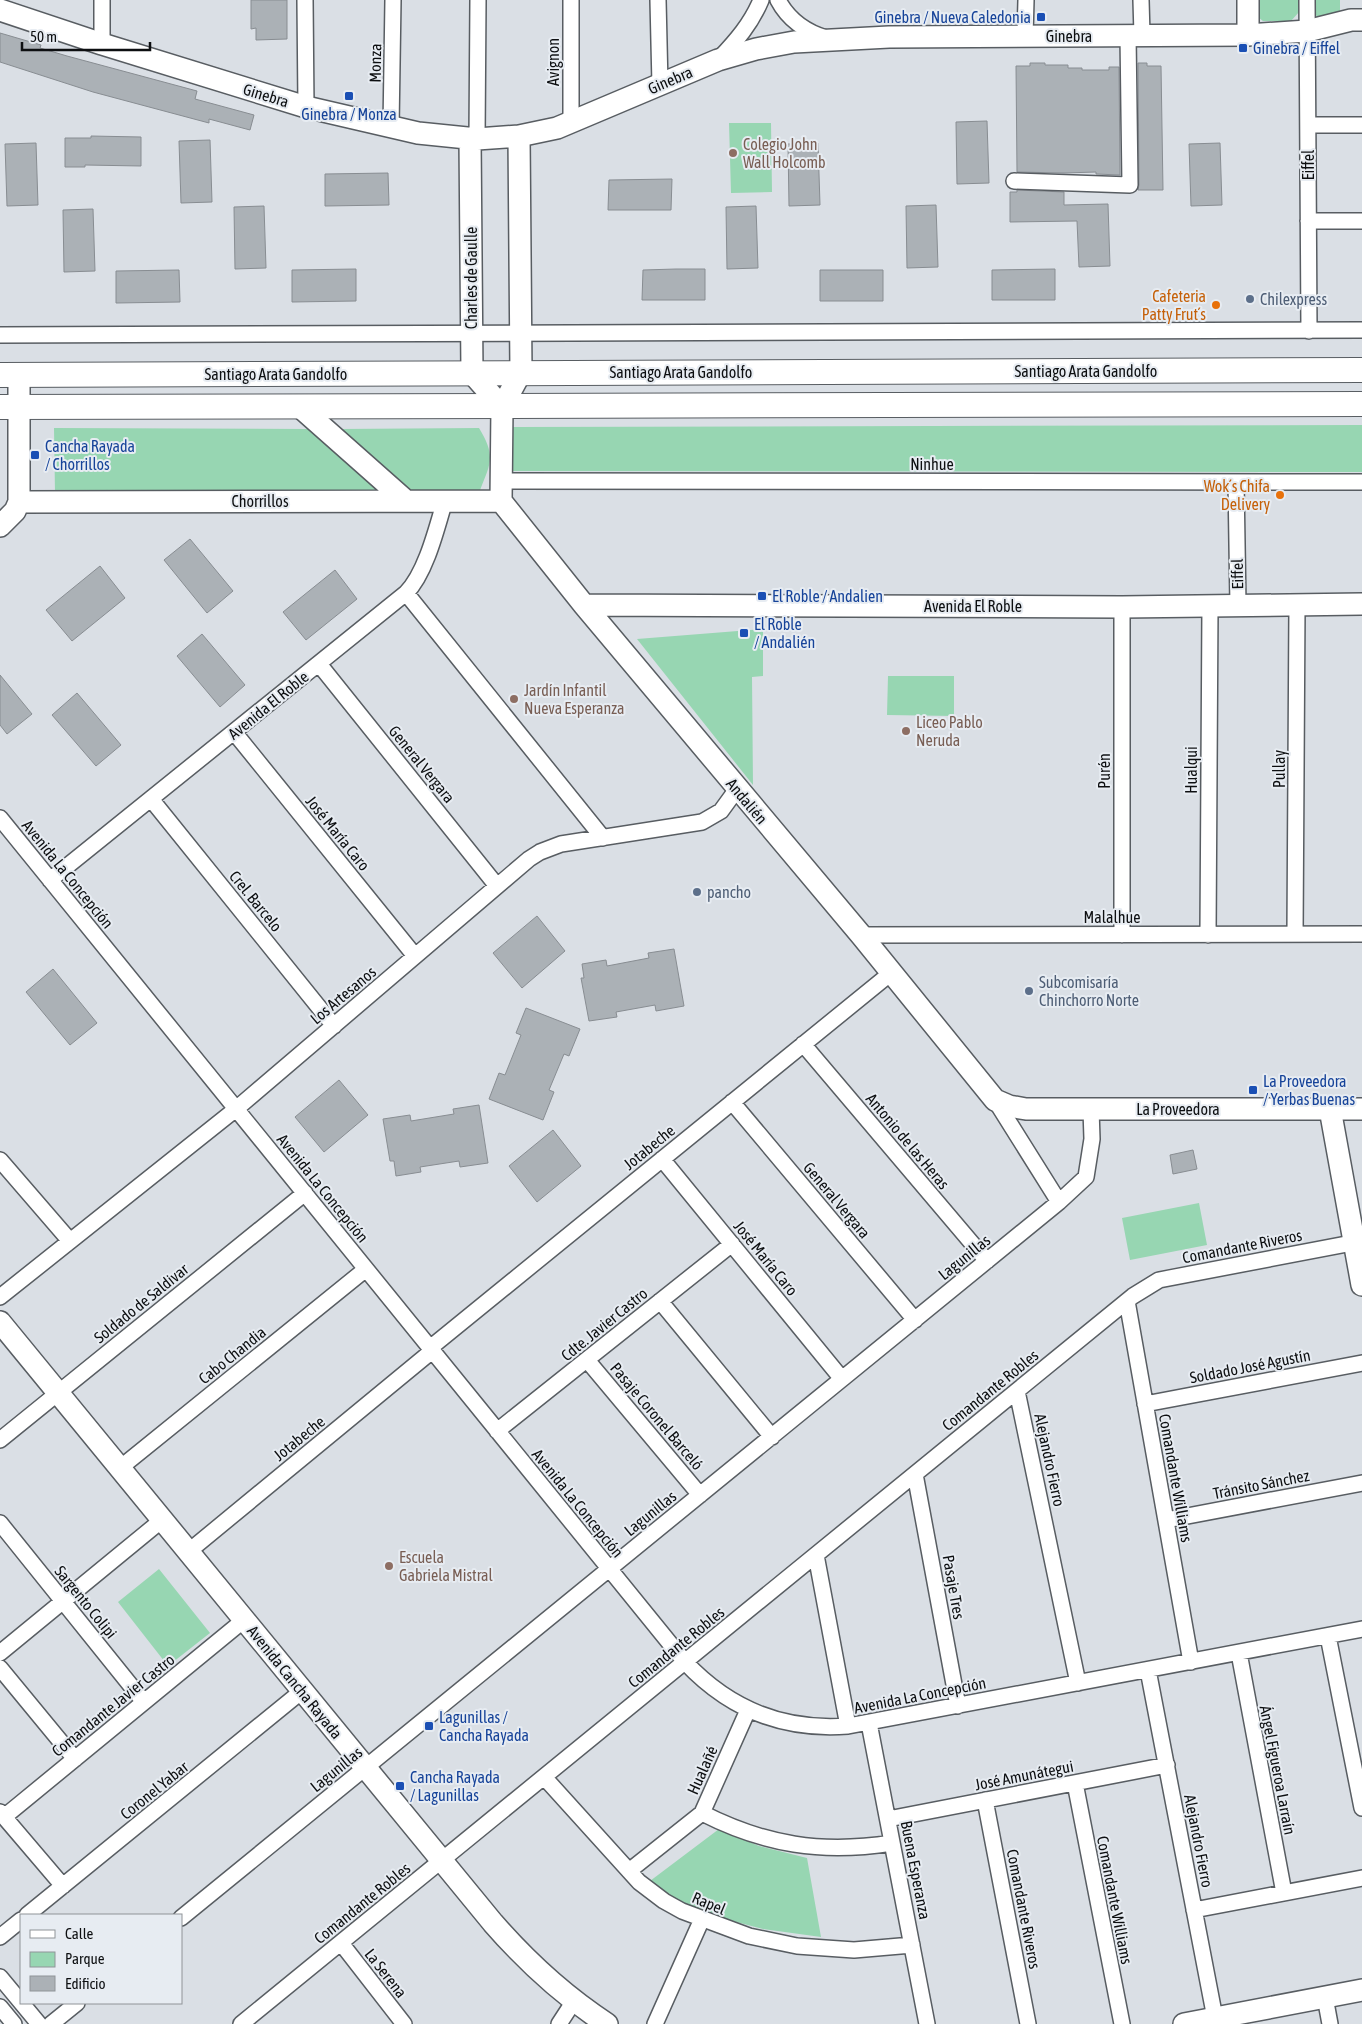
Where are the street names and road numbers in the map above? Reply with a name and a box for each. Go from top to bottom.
street label: Ginebra [1046,27,1092,45]
street label: Avignon [544,38,563,86]
street label: Monza [366,43,384,83]
street label: Ginebra [645,63,695,97]
street label: Ginebra [241,80,291,110]
street label: Eiffel [1299,149,1317,180]
street label: Charles de Gaulle [462,227,480,329]
street label: Santiago Arata Gandolfo [1015,362,1157,381]
street label: Santiago Arata Gandolfo [610,363,752,382]
street label: Santiago Arata Gandolfo [205,365,347,384]
street label: Ninhue [910,455,954,473]
street label: Chorrillos [231,492,289,510]
street label: Eiffel [1228,558,1246,589]
street label: Avenida El Roble [924,597,1022,615]
street label: Avenida El Roble [224,667,312,743]
street label: General Vergara [385,722,458,807]
street label: Hualqui [1182,746,1201,794]
street label: Pullay [1270,750,1289,788]
street label: Purén [1095,753,1113,789]
street label: Andalién [723,775,771,827]
street label: José María Caro [302,792,374,874]
street label: Avenida La Concepción [18,816,117,932]
street label: Crel. Barcelo [226,867,286,935]
street label: Malalhue [1084,908,1140,926]
street label: Los Artesanos [307,962,380,1028]
street label: Antonio de las Heras [863,1090,953,1193]
street label: La Proveedora [1136,1100,1220,1118]
street label: Jotabeche [620,1121,678,1173]
street label: Avenida La Concepción [273,1130,372,1246]
street label: General Vergara [799,1158,874,1242]
street label: José María Caro [730,1217,802,1299]
street label: Comandante Riveros [1181,1226,1304,1266]
street label: Lagunillas [935,1231,994,1284]
street label: Soldado de Saldivar [90,1259,192,1346]
street label: Cdte. Javier Castro [557,1284,651,1364]
street label: Cabo Chandia [195,1323,269,1387]
street label: Soldado José Agustín [1188,1345,1312,1388]
street label: Comandante Robles [938,1346,1042,1434]
street label: Pasaje Coronel Barceló [606,1359,707,1474]
street label: Jotabeche [270,1412,328,1464]
street label: Alejandro Fierro [1030,1412,1069,1508]
street label: Comandante Williams [1156,1412,1196,1544]
street label: Avenida La Concepción [528,1445,627,1561]
street label: Tránsito Sánchez [1211,1466,1311,1502]
street label: Lagunillas [621,1487,680,1540]
street label: Pasaje Tres [939,1553,969,1621]
street label: Sargento Colipi [51,1562,121,1643]
street label: Comandante Robles [624,1603,728,1691]
street label: Avenida Cancha Rayada [243,1622,346,1743]
street label: Comandante Javier Castro [48,1650,178,1760]
street label: Avenida La Concepción [852,1673,988,1718]
street label: Ángel Figueroa Larraín [1256,1704,1299,1836]
street label: Lagunillas [307,1743,366,1796]
street label: Hualañé [683,1743,721,1797]
street label: Coronel Yabar [117,1757,192,1823]
street label: José Amunátegui [973,1757,1075,1794]
street label: Alejandro Fierro [1180,1793,1217,1889]
street label: Buena Esperanza [897,1819,934,1921]
street label: Comandante Williams [1094,1834,1136,1966]
street label: Comandante Riveros [1004,1848,1044,1971]
street label: Comandante Robles [310,1859,414,1947]
street label: Rapel [689,1888,729,1919]
street label: La Serena [361,1945,411,2001]

